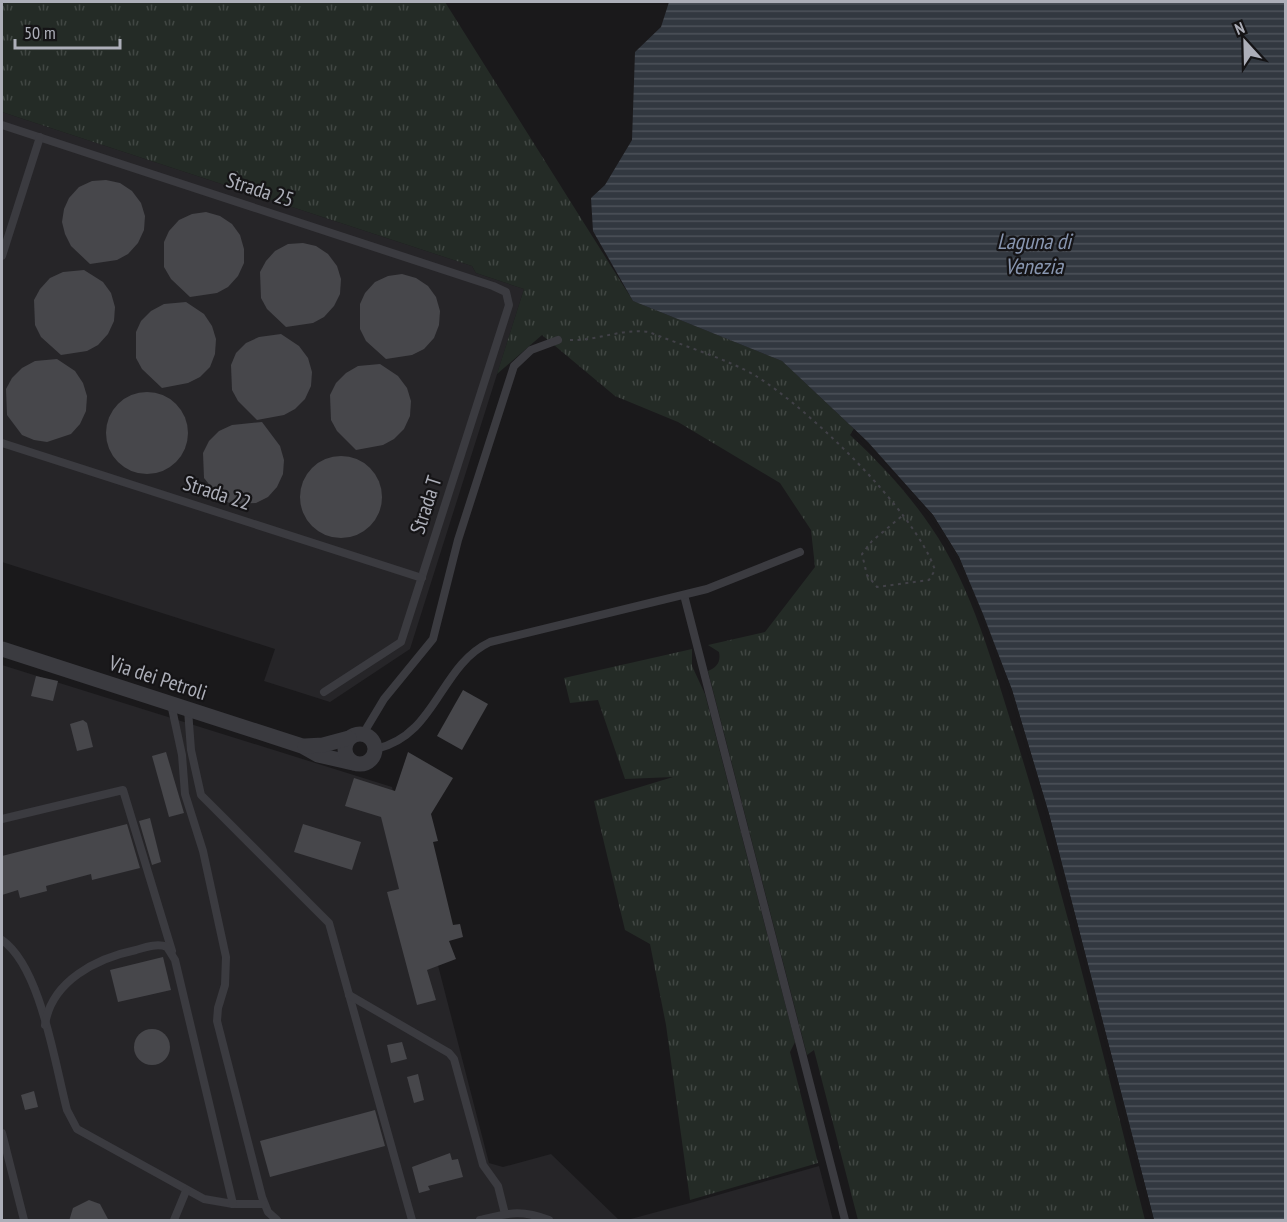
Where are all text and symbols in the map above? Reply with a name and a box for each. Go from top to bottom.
scale bar [15,12,120,50]
north arrow [1215,12,1275,72]
text: N [1232,17,1247,39]
text: 50 m [24,21,56,44]
street label: Strada 25 [223,166,298,213]
water label: Laguna di Venezia [997,227,1074,280]
street label: Strada 22 [180,469,255,516]
street label: Strada T [403,472,448,537]
street label: Via dei Petroli [105,649,211,706]

